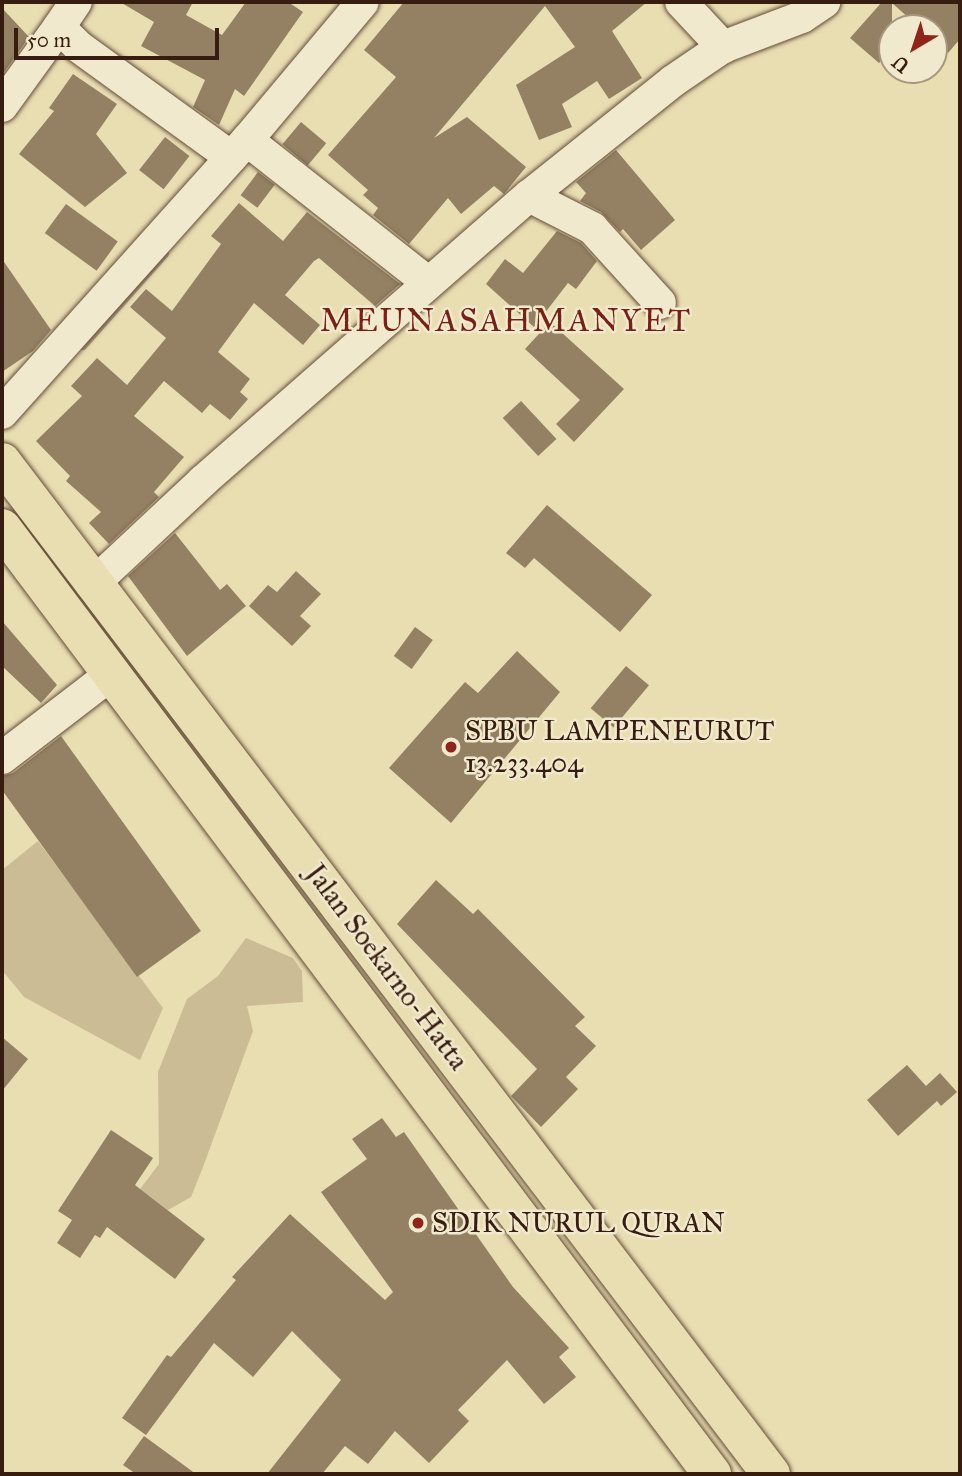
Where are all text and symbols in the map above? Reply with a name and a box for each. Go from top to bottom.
scale bar [18,14,222,58]
north arrow [878,14,948,84]
text: 50 m [27,27,71,53]
text: U [888,50,914,78]
district label: MEUNASAHMANYET [322,302,690,340]
place label: SPBU LAMPENEURUT 13.233.404 [465,714,774,780]
marker: SPBU LAMPENEURUT 13.233.404 [443,739,459,755]
street label: Jalan Soekarno-Hatta [299,857,475,1077]
place label: SDIK NURUL QURAN [432,1206,725,1240]
marker: SDIK NURUL QURAN [410,1215,426,1231]

